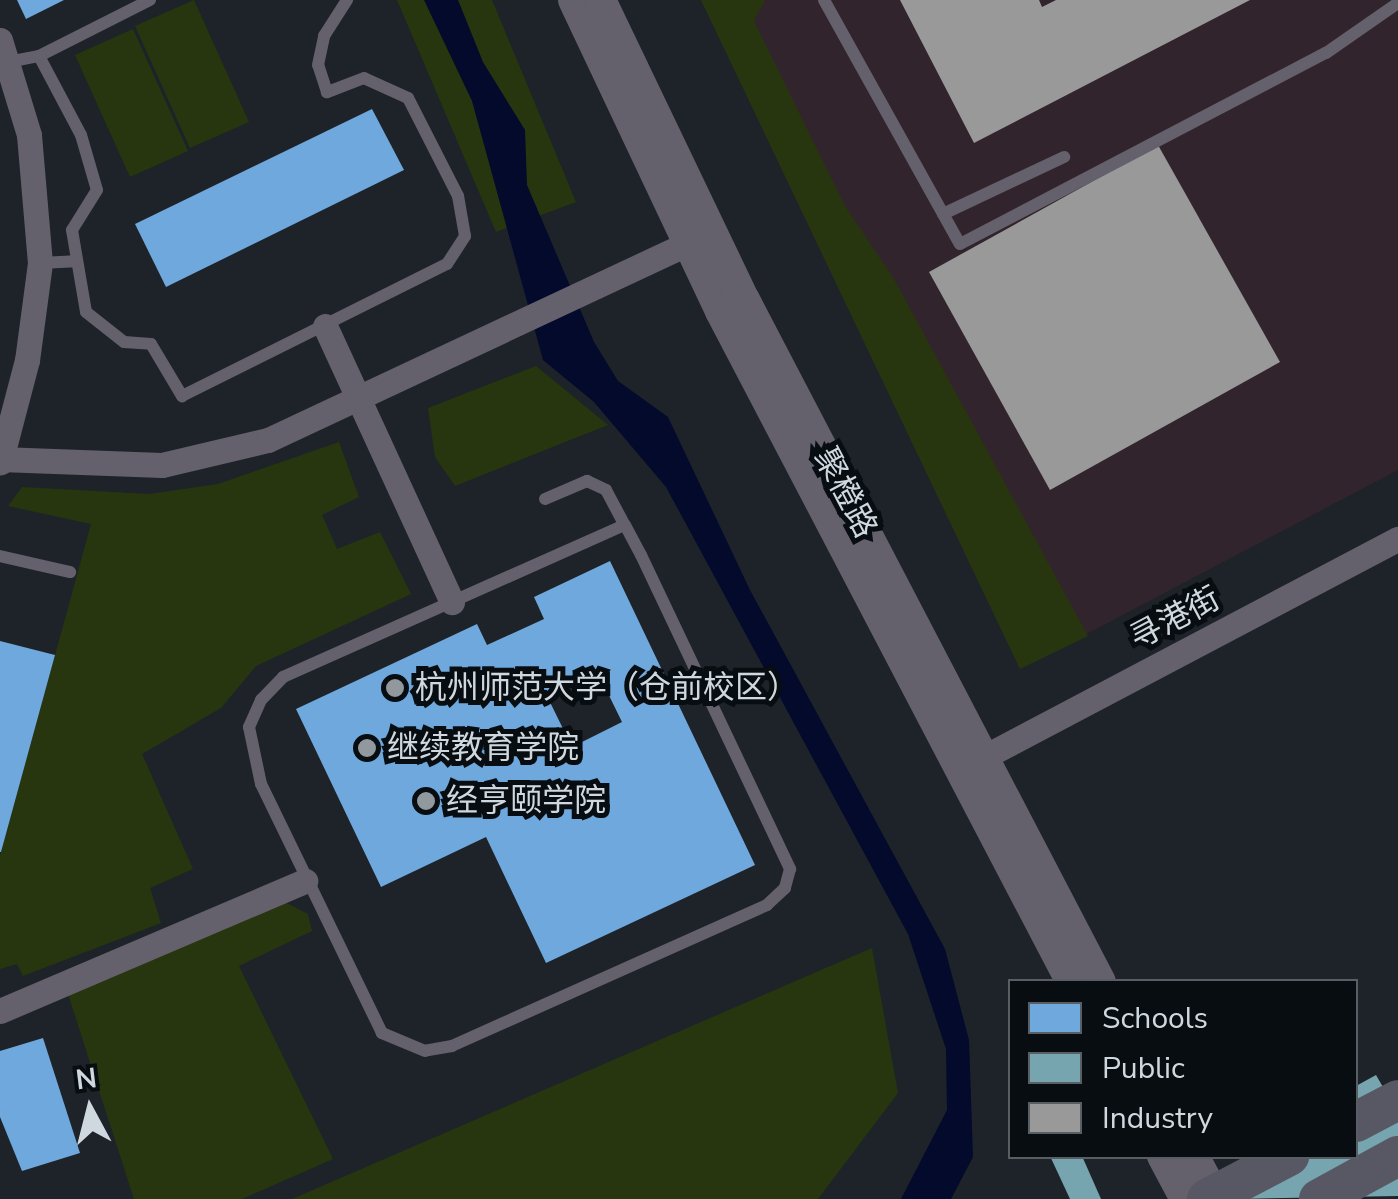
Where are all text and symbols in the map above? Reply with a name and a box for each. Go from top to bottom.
street label: 聚橙路 [806,442,884,544]
street label: 寻港街 [1124,580,1226,658]
place label: 杭州师范大学（仓前校区） [415,669,799,707]
marker: 杭州师范大学（仓前校区） [384,677,406,699]
place label: 继续教育学院 [387,729,579,767]
marker: 继续教育学院 [356,737,378,759]
place label: 经亨颐学院 [446,782,606,820]
marker: 经亨颐学院 [415,790,437,812]
legend [1008,979,1358,1159]
text: Schools [1102,998,1208,1039]
text: Public [1102,1048,1185,1089]
north arrow [40,1059,140,1159]
text: N [74,1059,99,1099]
text: Industry [1102,1098,1213,1139]

